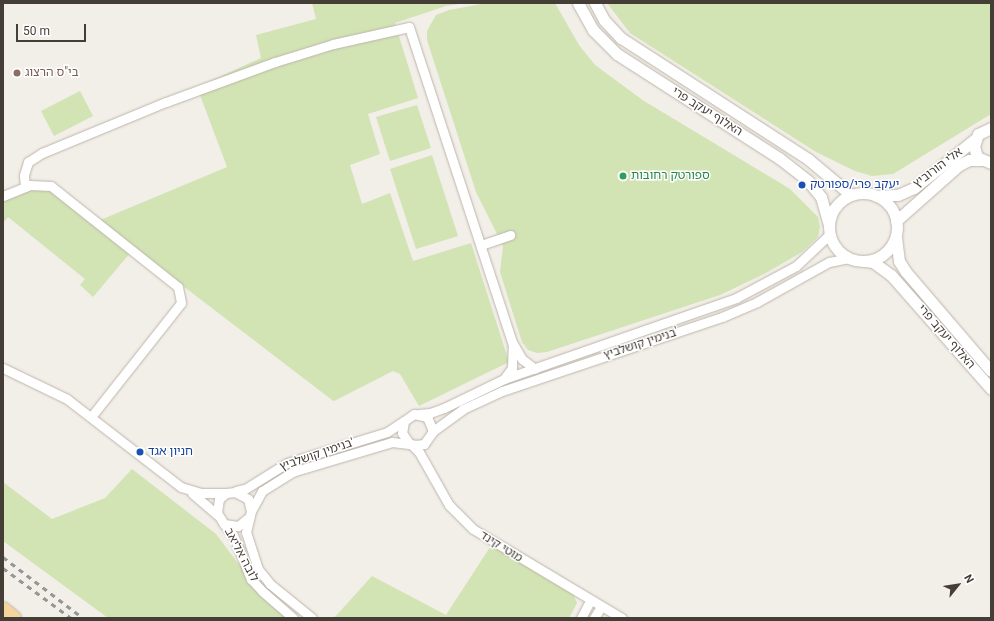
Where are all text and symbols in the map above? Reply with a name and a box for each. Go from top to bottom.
scale bar [18,16,88,42]
text: 50 m [23,24,50,38]
place label: בי"ס הרצוג [25,66,79,80]
marker: בי"ס הרצוג [12,68,22,78]
street label: האלוף יעקב פרי [669,85,745,139]
street label: אלי הורוביץ [911,145,965,191]
place label: ספורטק רחובות [631,169,710,183]
marker: ספורטק רחובות [618,171,628,181]
place label: יעקב פרי/ספורטק [810,178,899,192]
marker: יעקב פרי/ספורטק [797,180,807,190]
street label: האלוף יעקב פרי [914,302,978,372]
street label: בנימין קושלביץ' [602,325,680,363]
street label: בנימין קושלביץ' [278,436,356,474]
place label: חניון אגד [148,445,193,459]
marker: חניון אגד [135,447,145,457]
street label: לובה אליאב [221,526,261,584]
street label: מוטי קינד [477,528,525,566]
north arrow [938,565,978,605]
text: N [961,572,976,585]

